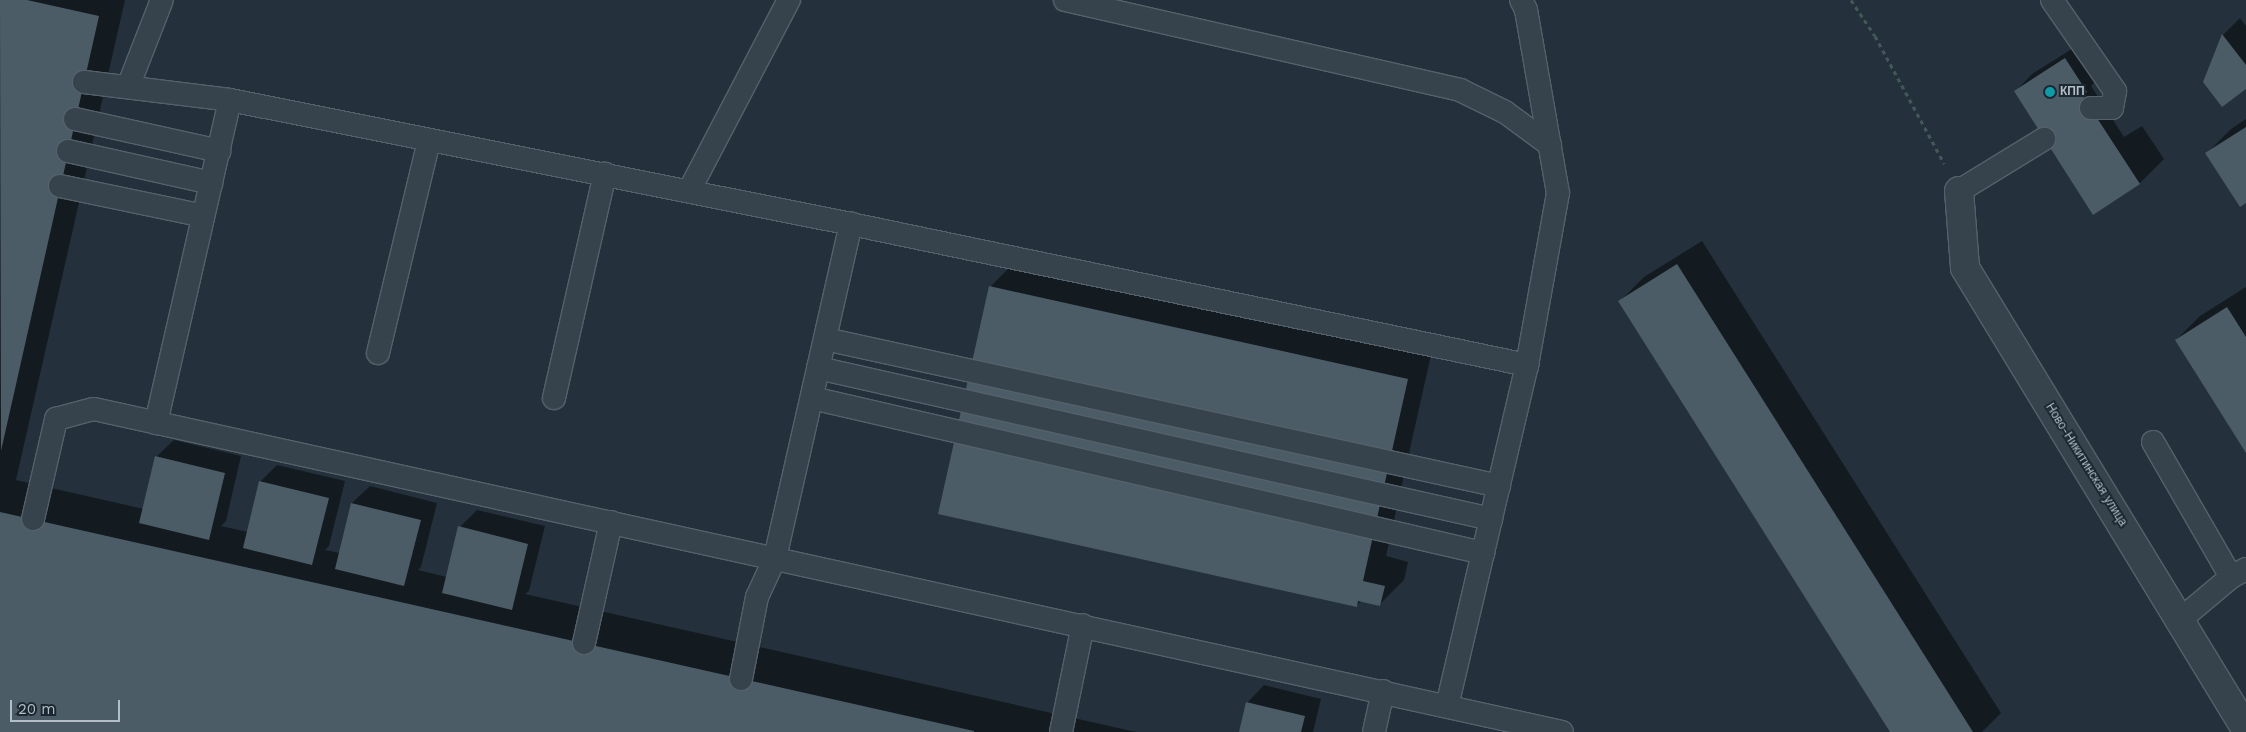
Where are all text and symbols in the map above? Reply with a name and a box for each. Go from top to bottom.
place label: КПП [2060,85,2085,99]
marker: КПП [2044,86,2056,98]
street label: Ново-Никитинская улица [2042,401,2130,529]
scale bar [12,690,122,722]
text: 20 m [18,700,56,718]

